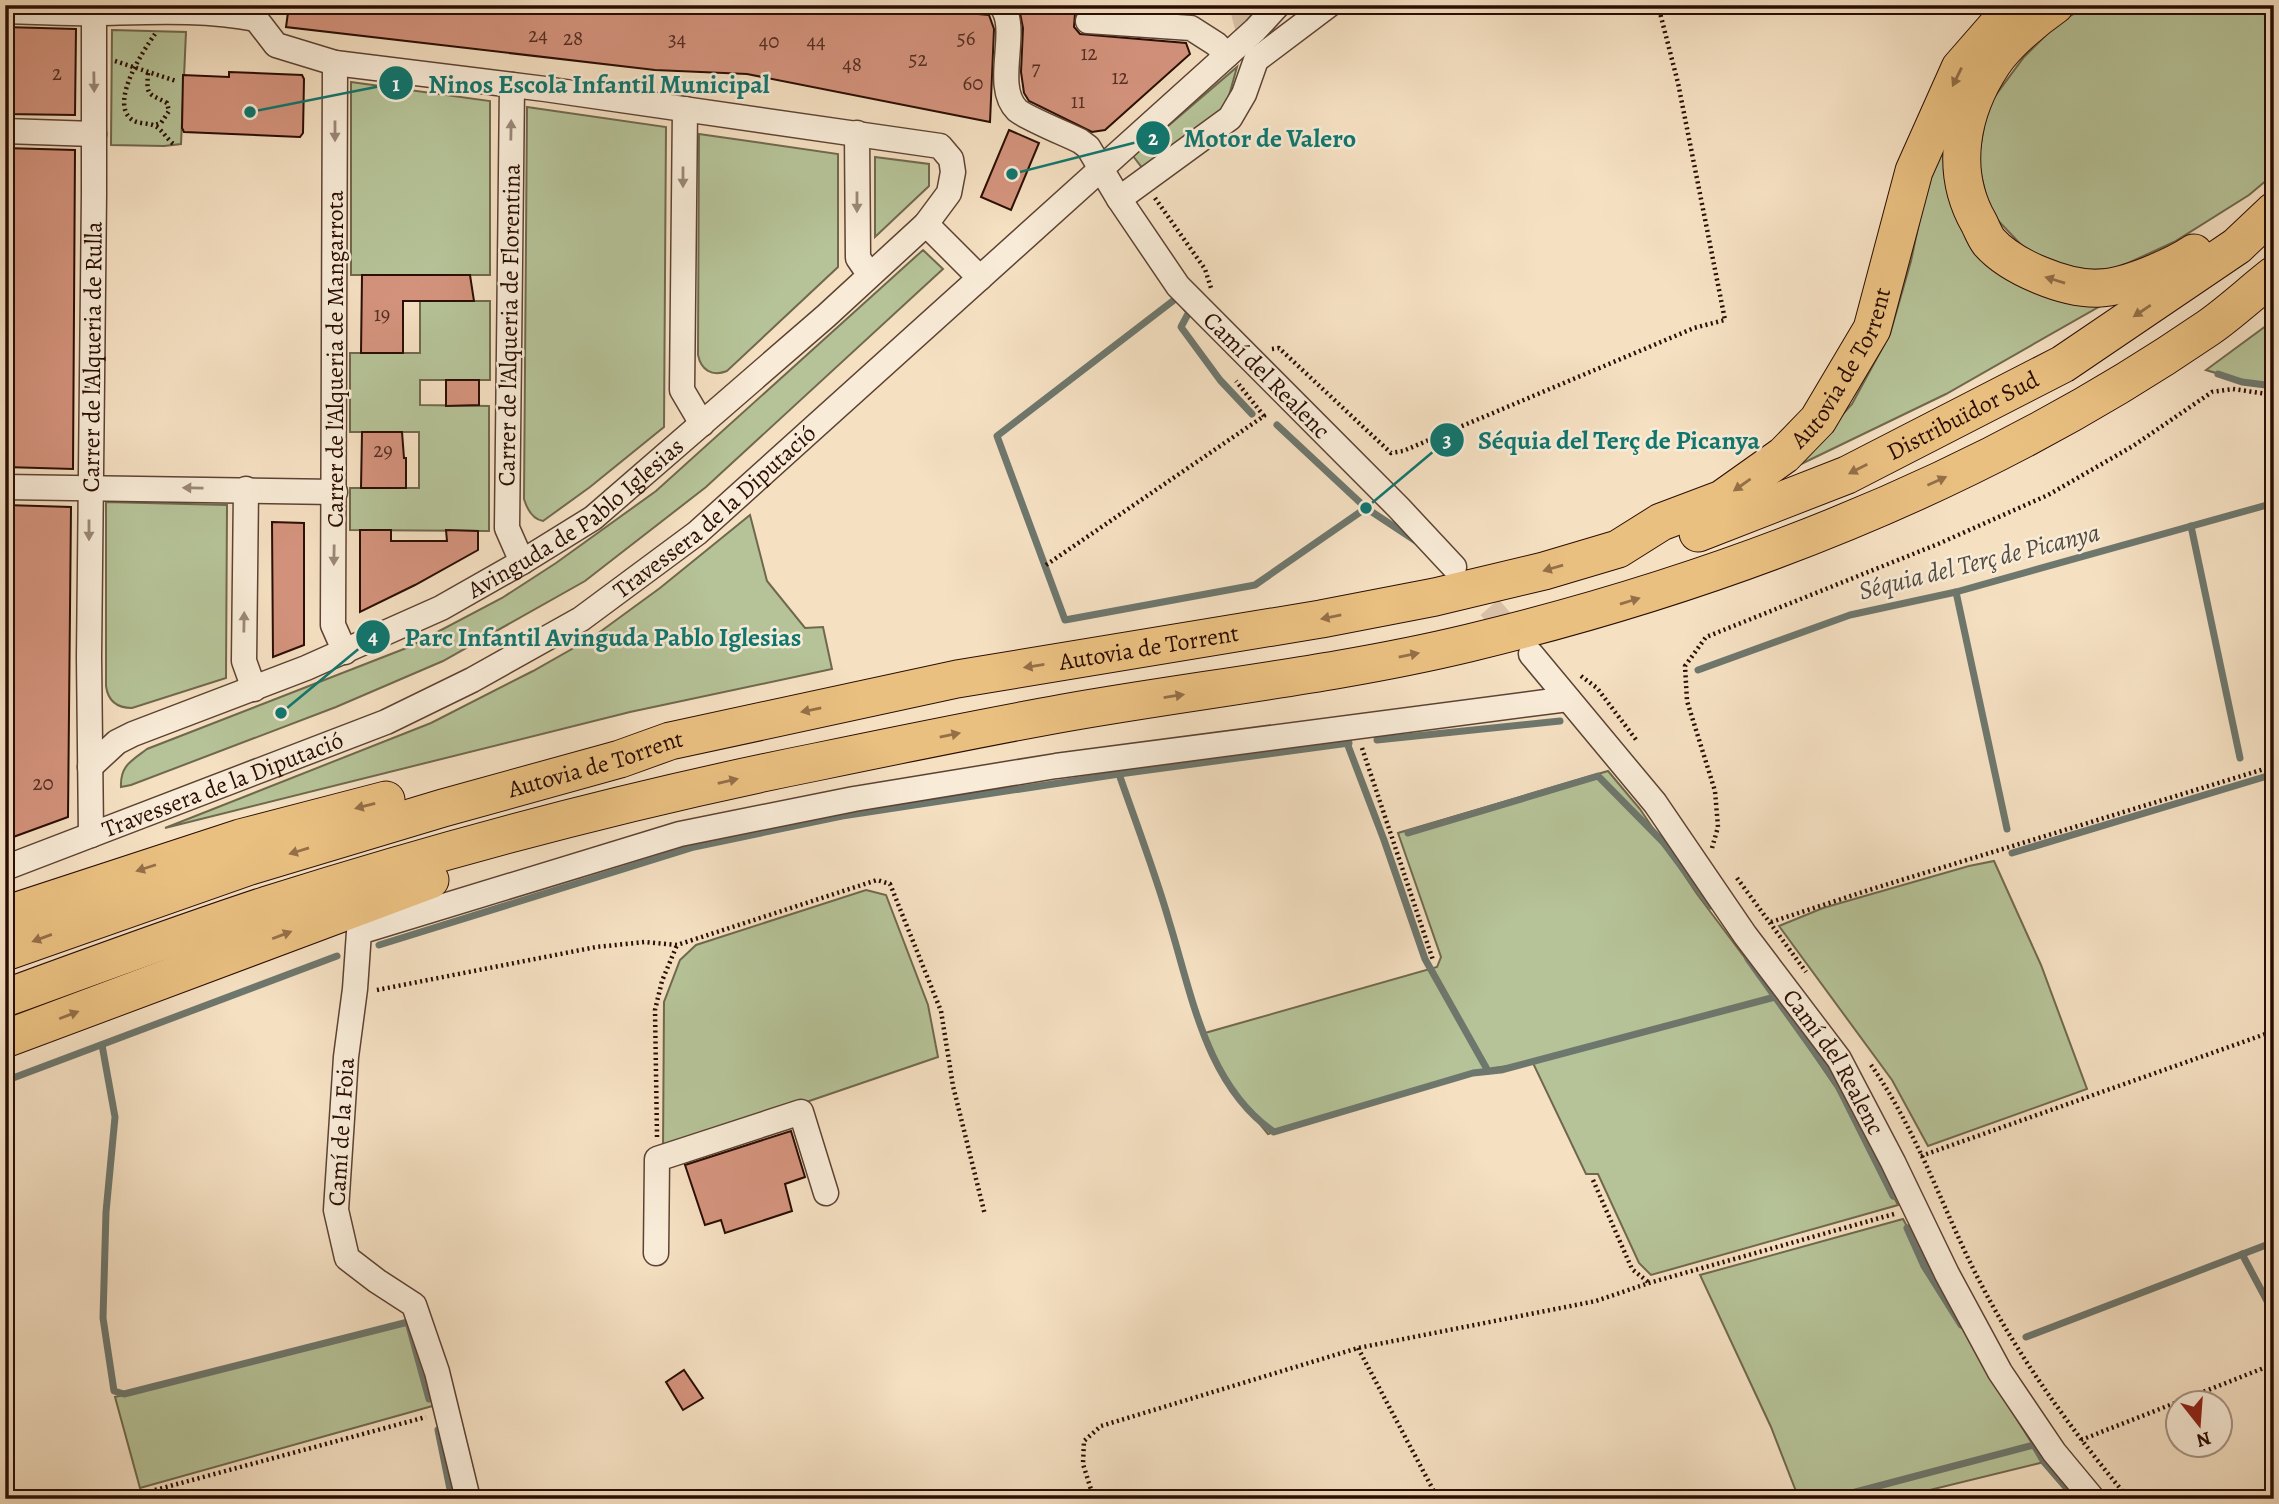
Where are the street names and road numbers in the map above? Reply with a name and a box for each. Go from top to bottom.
street label: Carrer de l'Alqueria de Florentina [490,162,528,487]
street label: Carrer de l'Alqueria de Mangarrota [319,189,351,528]
street label: Carrer de l'Alqueria de Rulla [75,221,110,493]
street label: Autovia de Torrent [1783,284,1898,456]
street label: Camí del Realenc [1196,304,1337,446]
street label: Distribuïdor Sud [1881,363,2044,468]
street label: Travessera de la Diputació [606,417,823,606]
street label: Avinguda de Pablo Iglesias [461,430,691,606]
street label: Autovia de Torrent [1056,617,1241,678]
street label: Autovia de Torrent [503,723,686,806]
street label: Travessera de la Diputació [97,724,348,845]
street label: Camí del Realenc [1775,982,1892,1141]
street label: Camí de la Foia [320,1056,362,1207]

